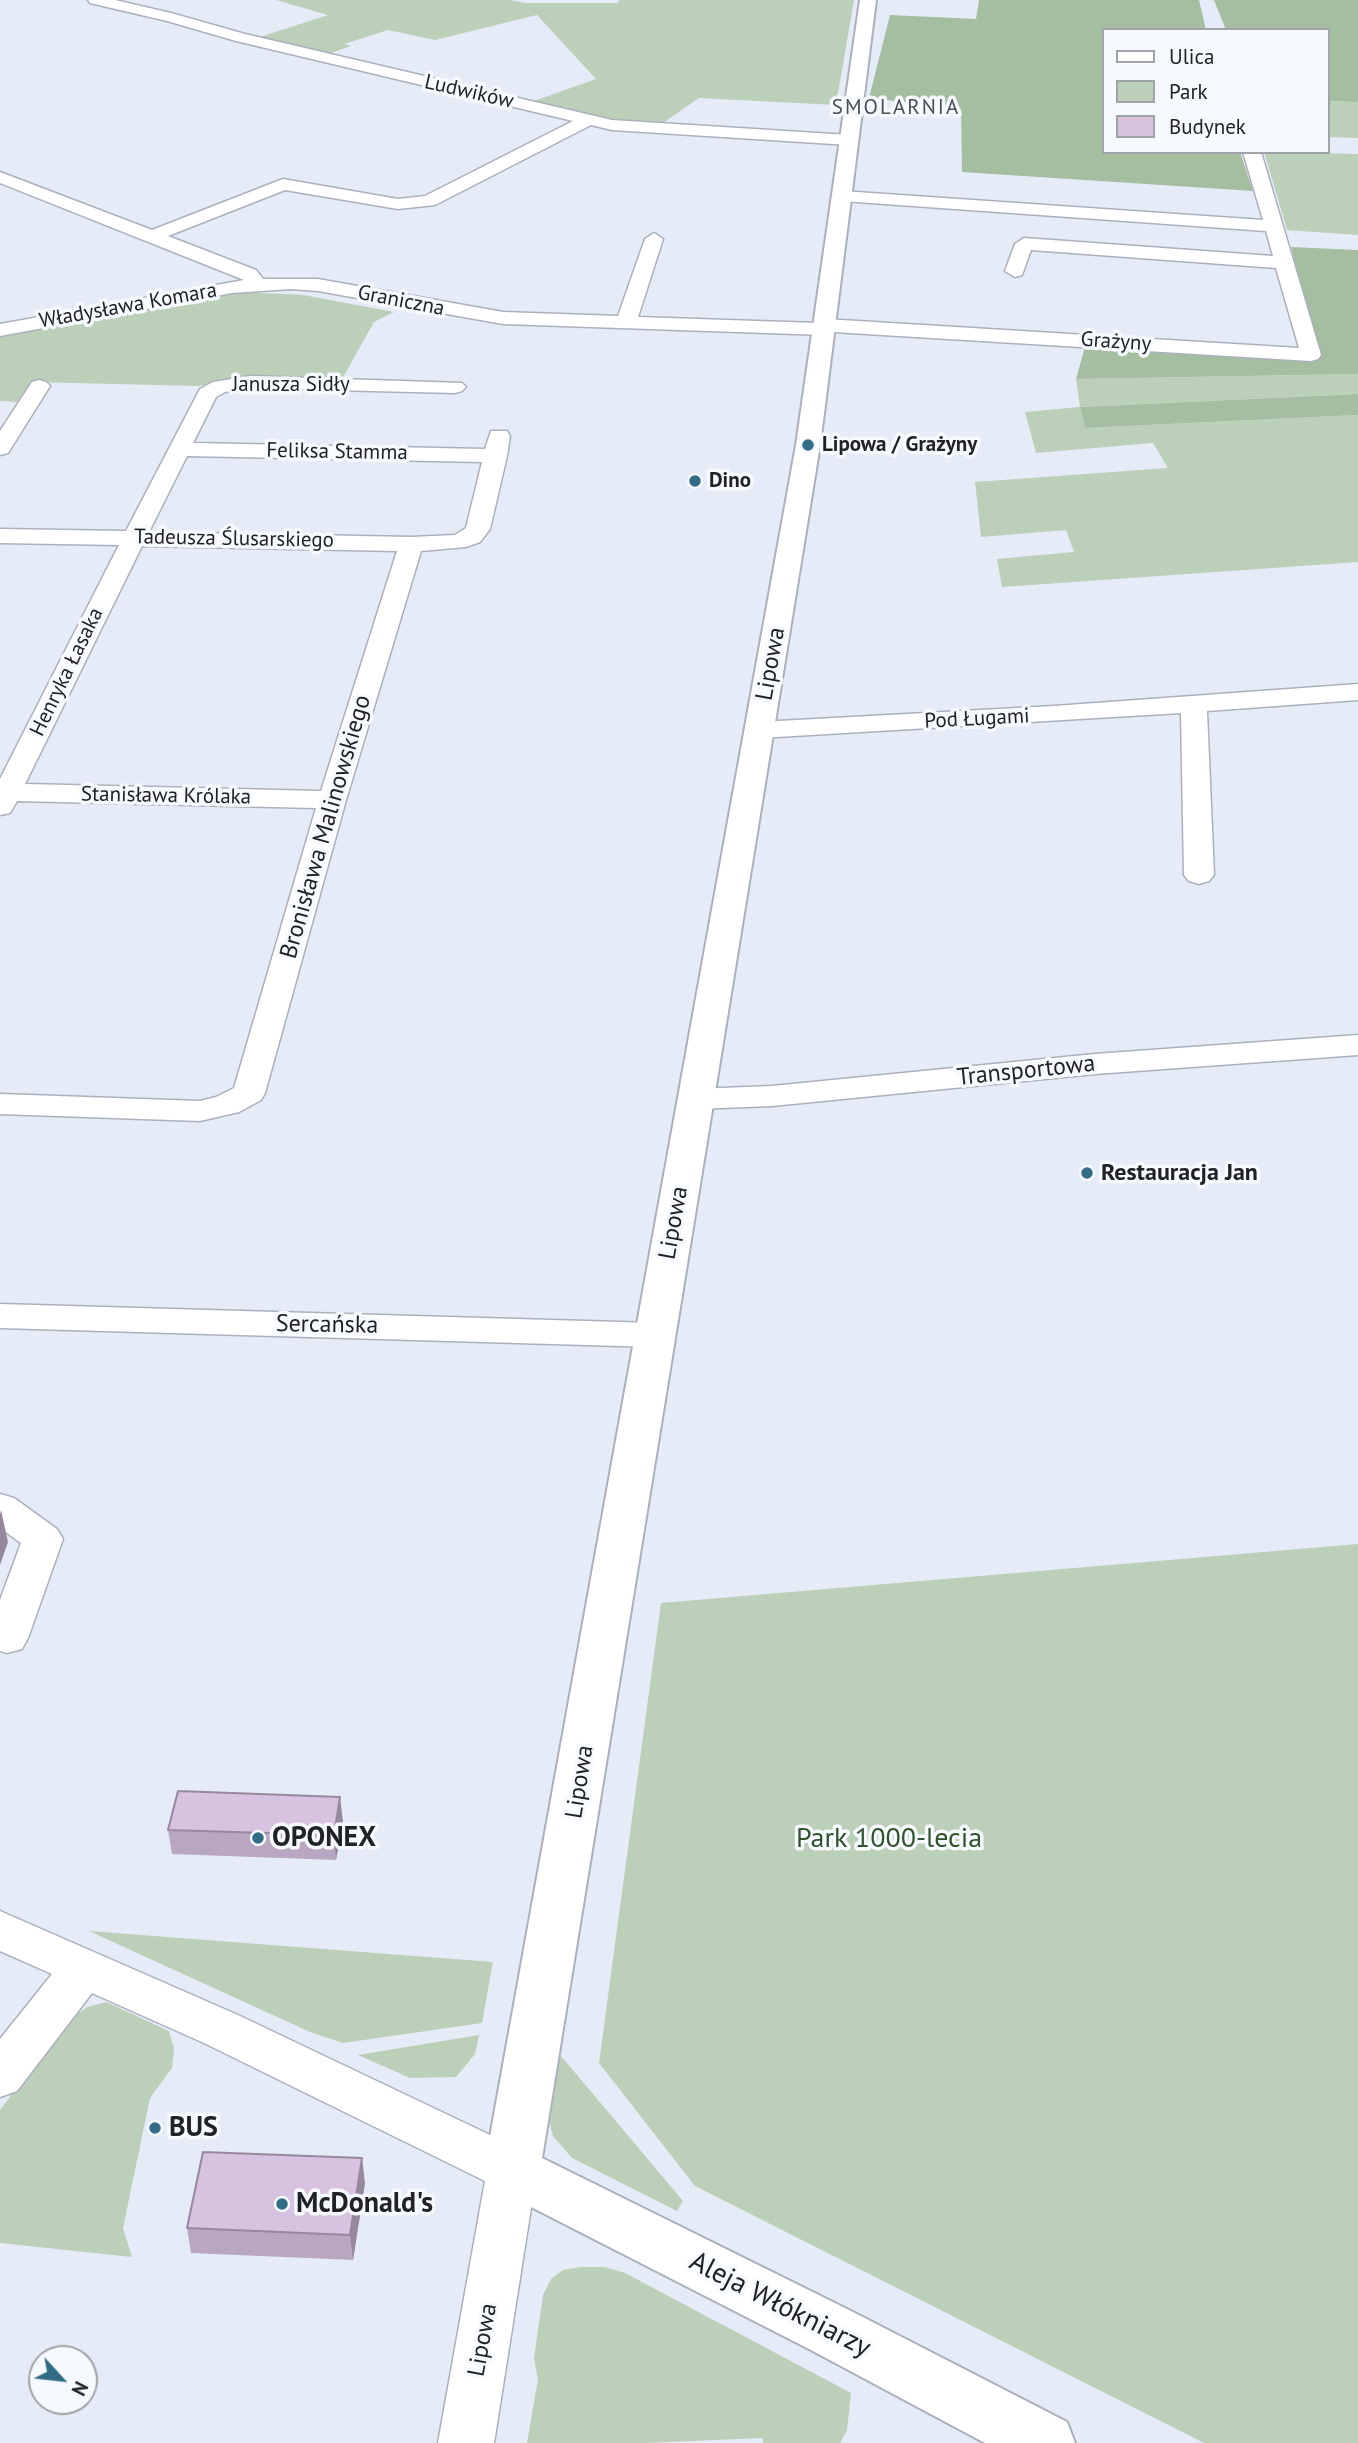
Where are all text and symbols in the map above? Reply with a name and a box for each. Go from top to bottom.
legend [1102,28,1330,154]
text: Ulica [1169,43,1214,70]
street label: Ludwików [422,70,516,114]
text: Park [1169,78,1208,105]
district label: SMOLARNIA [833,95,959,121]
text: Budynek [1169,113,1246,140]
street label: Władysława Komara [37,278,219,334]
street label: Graniczna [355,280,447,322]
street label: Grażyny [1080,327,1152,357]
street label: Janusza Sidły [232,372,350,398]
place label: Lipowa / Grażyny [822,432,977,458]
marker: Lipowa / Grażyny [800,437,816,453]
street label: Feliksa Stamma [266,438,408,466]
place label: Dino [709,468,751,494]
marker: Dino [687,473,703,489]
street label: Tadeusza Ślusarskiego [134,525,334,553]
street label: Henryka Łasaka [25,604,109,740]
street label: Lipowa [750,625,792,703]
street label: Bronisława Malinowskiego [275,692,377,962]
street label: Pod Ługami [924,704,1030,734]
street label: Stanisława Królaka [81,782,251,810]
street label: Transportowa [955,1049,1097,1093]
place label: Restauracja Jan [1101,1159,1258,1187]
marker: Restauracja Jan [1079,1165,1095,1181]
street label: Lipowa [653,1184,695,1262]
street label: Sercańska [276,1310,378,1340]
street label: Lipowa [560,1743,600,1821]
place label: OPONEX [272,1821,376,1855]
park label: Park 1000-lecia [796,1822,982,1856]
marker: OPONEX [250,1830,266,1846]
place label: BUS [169,2111,218,2145]
marker: BUS [147,2120,163,2136]
place label: McDonald's [296,2187,433,2221]
marker: McDonald's [274,2196,290,2212]
street label: Aleja Włókniarzy [684,2245,876,2365]
street label: Lipowa [462,2301,504,2379]
north arrow [28,2345,98,2415]
text: N [66,2378,93,2400]

